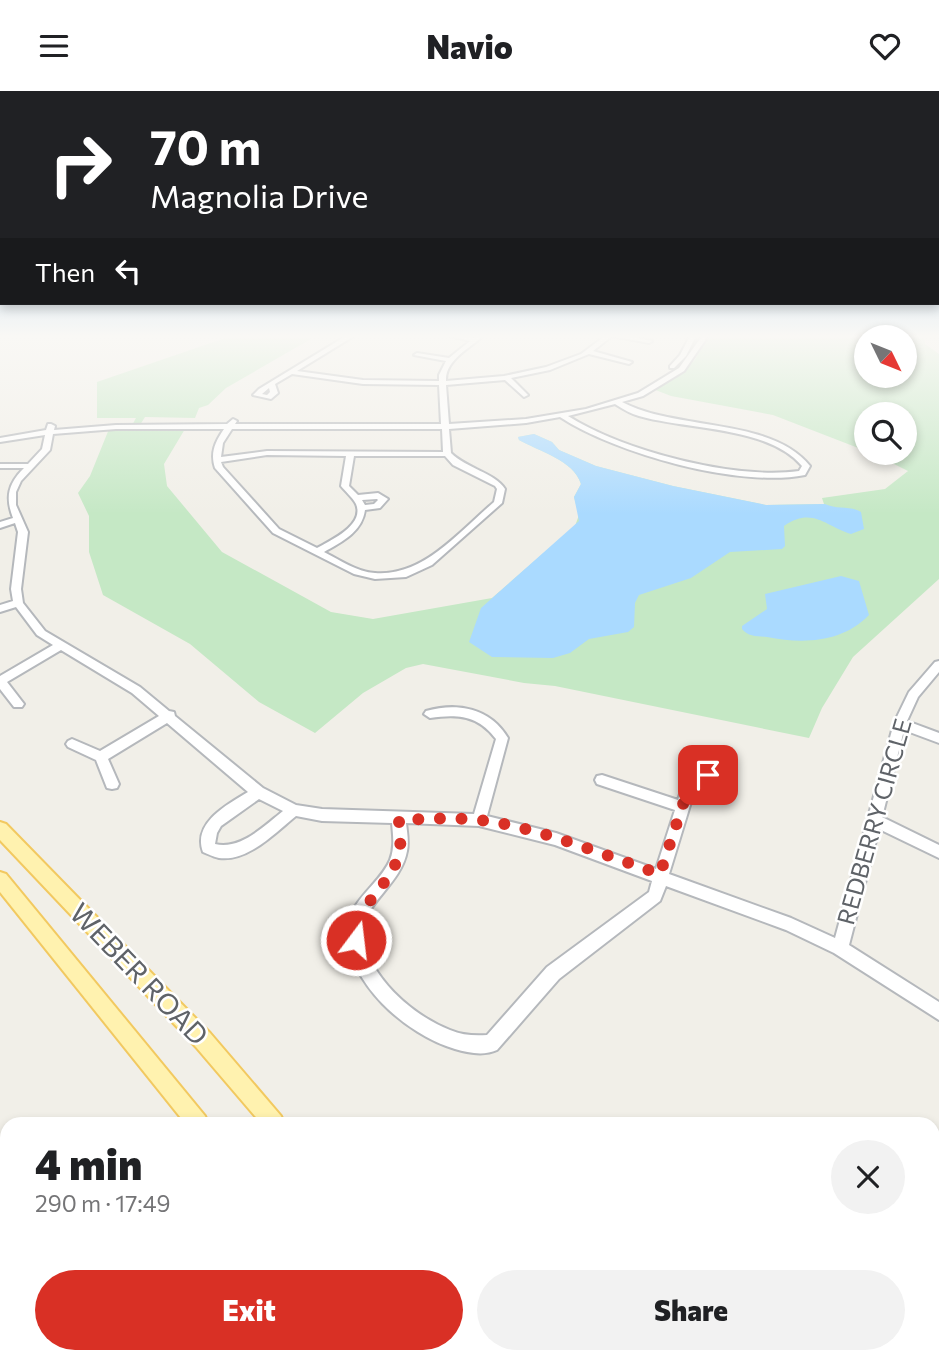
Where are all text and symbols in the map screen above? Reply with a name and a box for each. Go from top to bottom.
text: Navio [426,26,513,66]
icon: menu [35,27,73,65]
icon: heart [866,27,904,65]
text: 70 m [150,115,261,175]
icon: right [35,119,126,210]
text: Magnolia Drive [150,175,368,215]
icon: left [109,252,147,290]
text: Then [35,256,95,287]
north arrow [854,325,917,389]
map controls [854,325,917,465]
button: search [854,402,917,465]
street label: REDBERRY CIRCLE [830,715,917,928]
pin [678,745,738,805]
icon: arrive [689,756,727,794]
street label: WEBER ROAD [63,895,216,1051]
position arrow [319,903,393,977]
text: 4 min [35,1137,142,1189]
button: close [831,1140,905,1214]
text: 290 m · 17:49 [35,1189,171,1217]
button: Exit [35,1270,463,1350]
button: Share [477,1270,905,1350]

